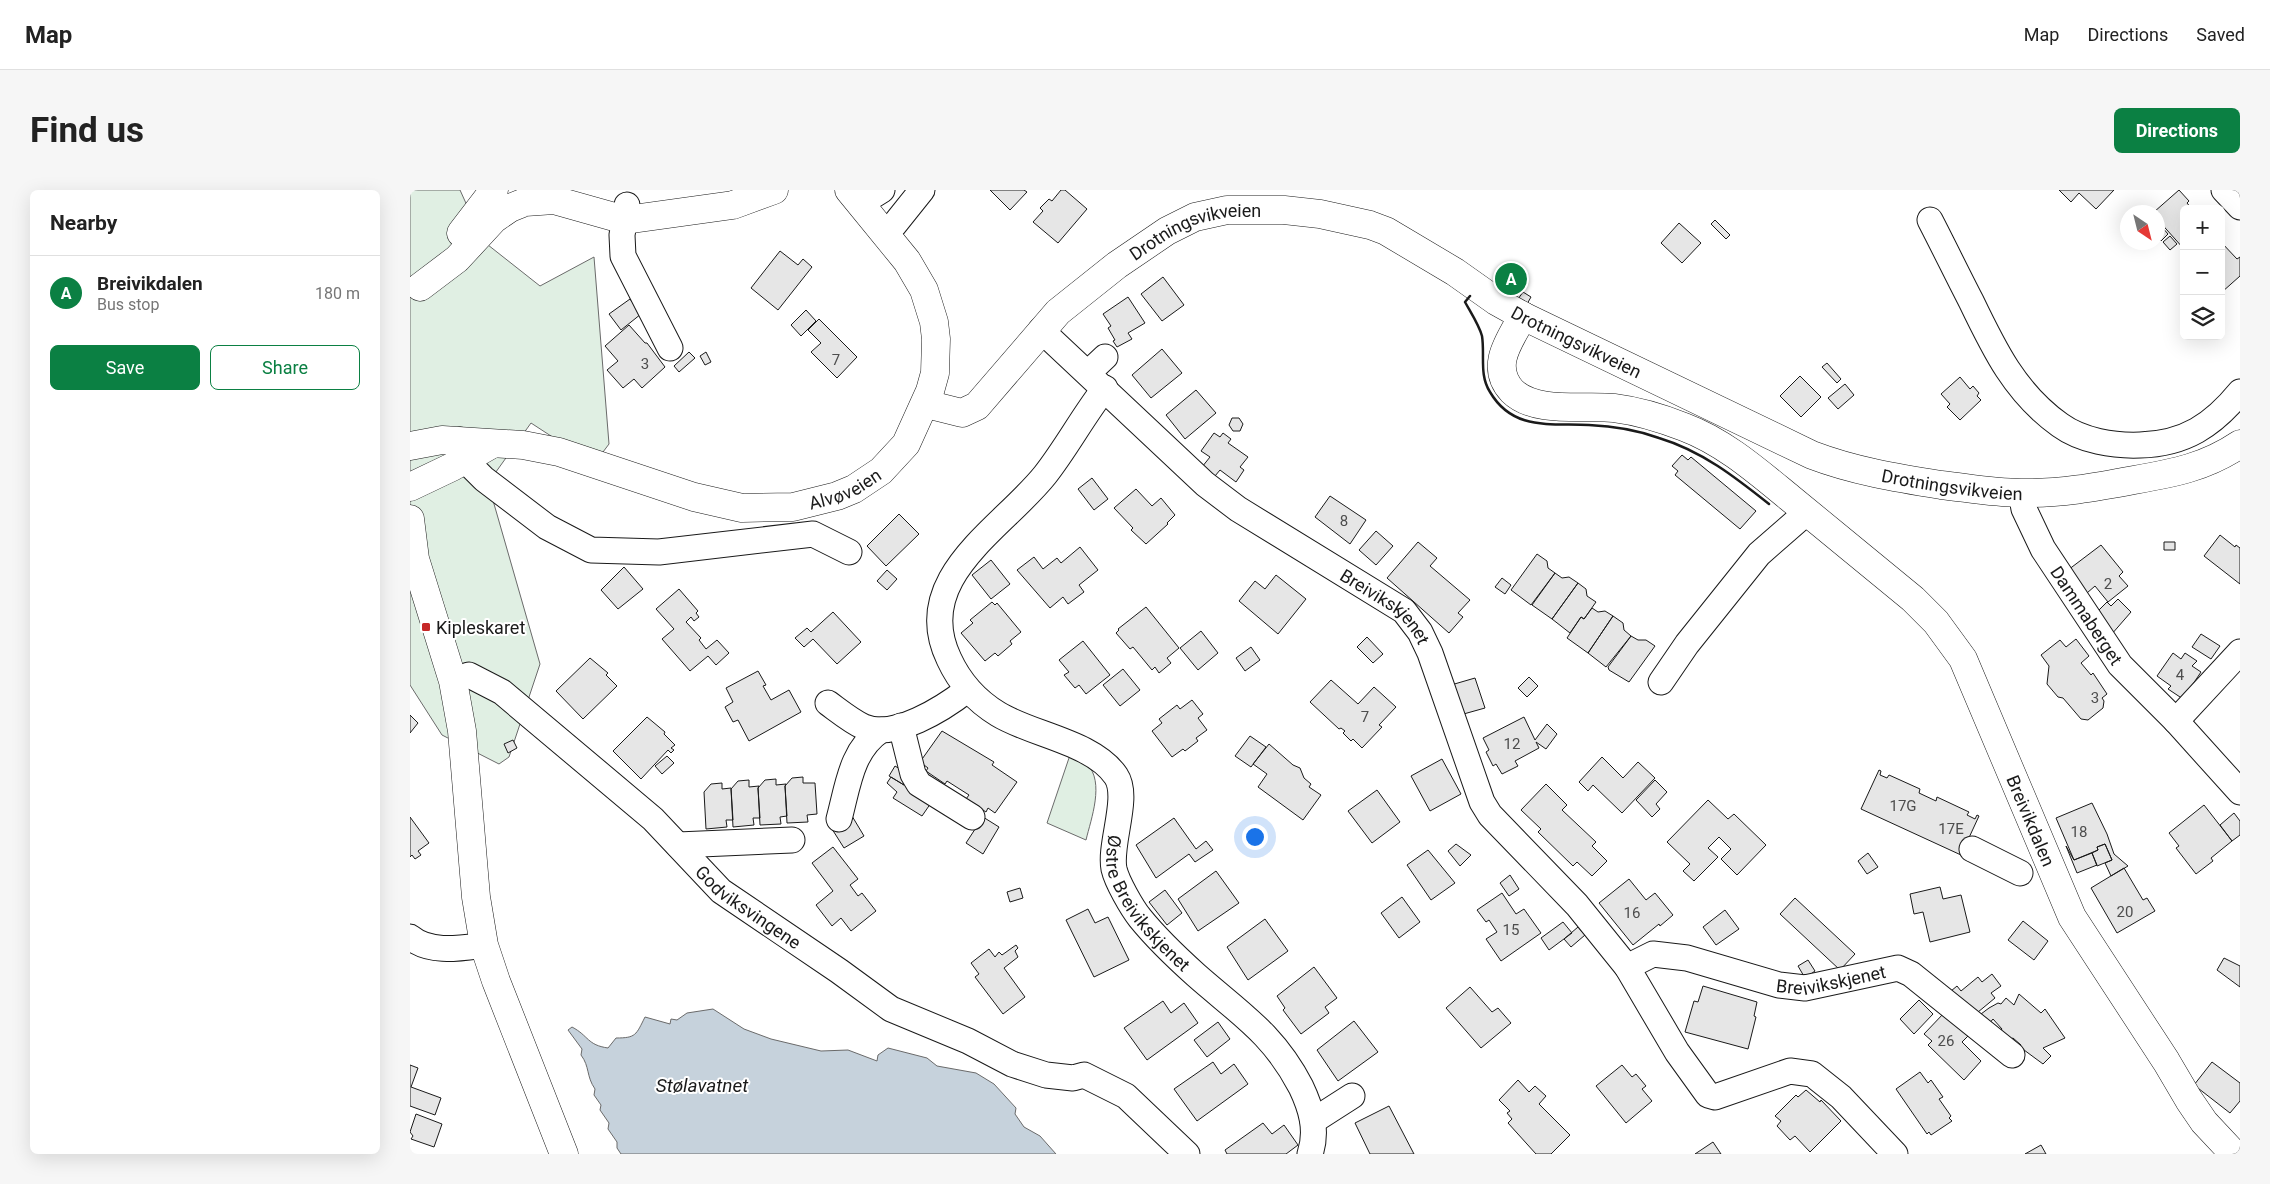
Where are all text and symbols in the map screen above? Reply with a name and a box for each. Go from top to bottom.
text: Map [25,21,72,49]
text: Map [2024,24,2059,45]
text: Directions [2087,24,2168,45]
text: Saved [2196,24,2245,45]
button: Directions [2114,108,2240,153]
text: Find us [30,110,144,151]
street label: Drotningsvikveien [1125,199,1261,264]
north arrow [2120,205,2165,250]
map controls [2180,205,2225,340]
button: + [2180,205,2225,250]
text: Nearby [50,211,117,235]
button: − [2180,250,2225,295]
pin: A [1495,260,1527,298]
text: Breivikdalen [97,272,203,295]
text: A [61,284,71,303]
text: 180 m [315,284,360,303]
text: Bus stop [97,295,159,314]
button: layers [2180,295,2225,340]
street label: Drotningsvikveien [1508,301,1645,382]
button: Save [50,345,200,390]
button: Share [210,345,360,390]
house number: 7 [832,351,840,369]
house number: 3 [641,355,649,373]
street label: Alvøveien [806,464,885,513]
street label: Drotningsvikveien [1880,464,2023,504]
house number: 8 [1340,512,1348,530]
street label: Dammaberget [2047,562,2127,669]
street label: Breivikskjenet [1337,564,1435,647]
house number: 2 [2104,575,2112,593]
place label: Kipleskaret [436,617,525,638]
marker: Kipleskaret [420,621,432,633]
house number: 4 [2176,666,2185,684]
house number: 3 [2091,689,2099,707]
house number: 7 [1361,708,1369,726]
house number: 12 [1504,735,1520,753]
street label: Breivikdalen [2003,772,2060,869]
house number: 17G [1889,797,1917,815]
house number: 17E [1938,820,1964,838]
house number: 18 [2071,823,2087,841]
your location [1242,824,1268,850]
street label: Østre Breivikskjenet [1103,834,1195,975]
street label: Godviksvingene [692,861,805,953]
house number: 20 [2117,903,2133,921]
house number: 16 [1624,904,1640,922]
house number: 15 [1503,921,1519,939]
street label: Breivikskjenet [1775,960,1888,999]
house number: 26 [1938,1032,1954,1050]
water label: Stølavatnet [656,1074,749,1097]

